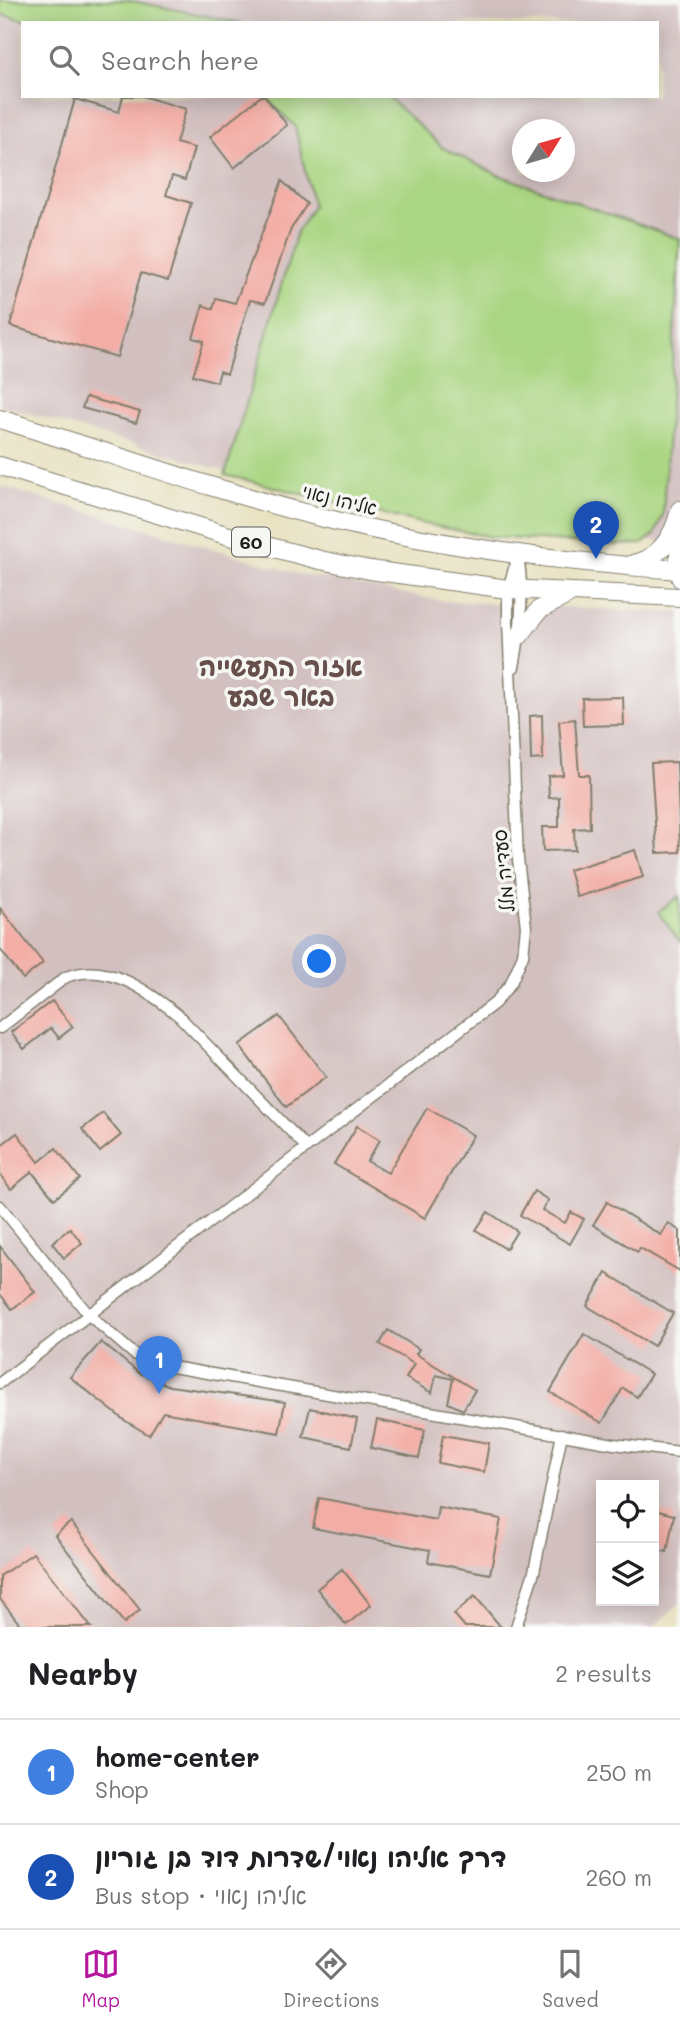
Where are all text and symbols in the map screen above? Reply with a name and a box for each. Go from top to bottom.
search box [21,21,659,98]
icon: search [45,41,83,79]
text: Search here [101,43,259,77]
north arrow [512,119,575,182]
street label: אליהו נאוי [300,478,380,520]
pin: 2 [573,501,619,559]
road number: 60 [232,528,270,556]
district label: אזור התעשייה באר שבע [199,649,363,713]
street label: סעדיה מלל [486,828,520,914]
your location [302,944,336,978]
pin: 1 [136,1336,182,1394]
map controls [596,1480,659,1606]
button: locate [596,1480,659,1543]
button: layers [596,1543,659,1606]
text: Nearby [28,1653,138,1693]
text: 2 results [555,1658,652,1688]
text: home-center [95,1740,260,1774]
text: 1 [46,1757,56,1787]
text: 250 m [586,1757,652,1787]
text: Shop [95,1774,149,1804]
text: דרך אליהו נאוי/שדרות דוד בן גוריון [95,1840,507,1874]
text: 2 [45,1862,57,1892]
text: 260 m [585,1862,652,1892]
text: Bus stop · אליהו נאוי [95,1880,307,1910]
tab: Map [81,1945,120,2012]
tab: Directions [283,1945,379,2012]
tab: Saved [542,1945,599,2012]

